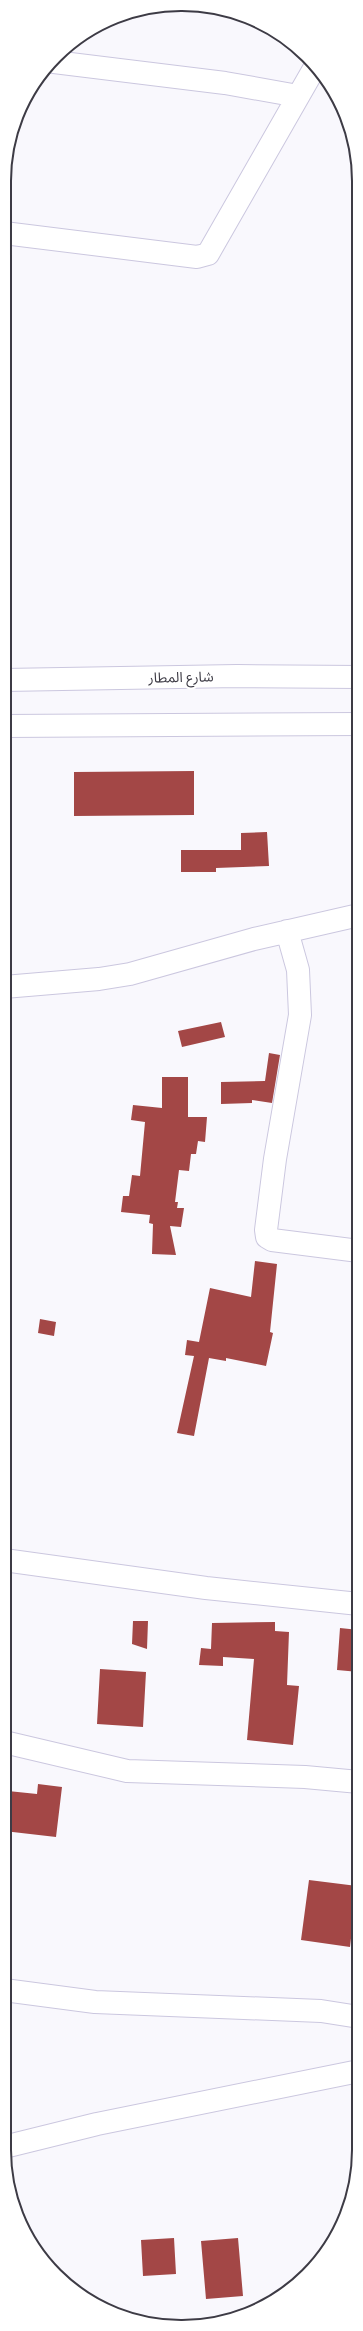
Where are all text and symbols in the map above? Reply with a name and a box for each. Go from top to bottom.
street label: شارع المطار [147,668,214,689]

